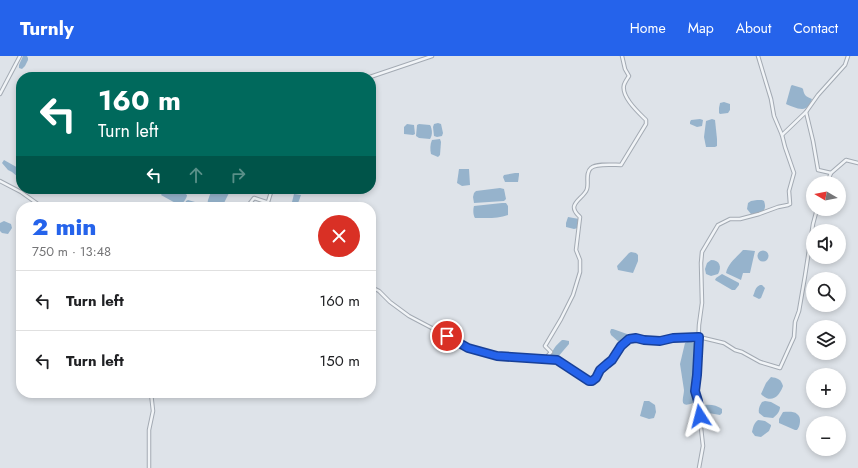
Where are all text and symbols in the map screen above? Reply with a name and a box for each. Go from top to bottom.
text: Turnly [20,15,74,42]
text: Home [630,18,666,38]
text: Map [688,18,714,38]
text: About [736,18,771,38]
text: Contact [793,18,838,38]
text: 160 m [98,80,181,121]
icon: left [32,88,84,140]
text: Turn left [98,118,158,144]
icon: left [143,164,165,186]
icon: ahead [185,164,207,186]
icon: right [227,164,249,186]
north arrow [806,176,846,216]
map controls [806,176,846,456]
text: 2 min [32,209,96,244]
button: close [318,215,360,257]
button: sound [806,224,846,264]
text: 750 m · 13:48 [32,242,111,261]
button: search [806,272,846,312]
icon: left [32,290,54,312]
text: Turn left [66,290,124,312]
text: 160 m [319,290,360,312]
pin [430,319,464,353]
button: layers [806,320,846,360]
icon: arrive [436,325,458,347]
icon: left [32,350,54,372]
text: Turn left [66,350,124,372]
text: 150 m [320,350,360,372]
button: + [806,368,846,408]
position arrow [679,395,721,437]
button: − [806,416,846,456]

